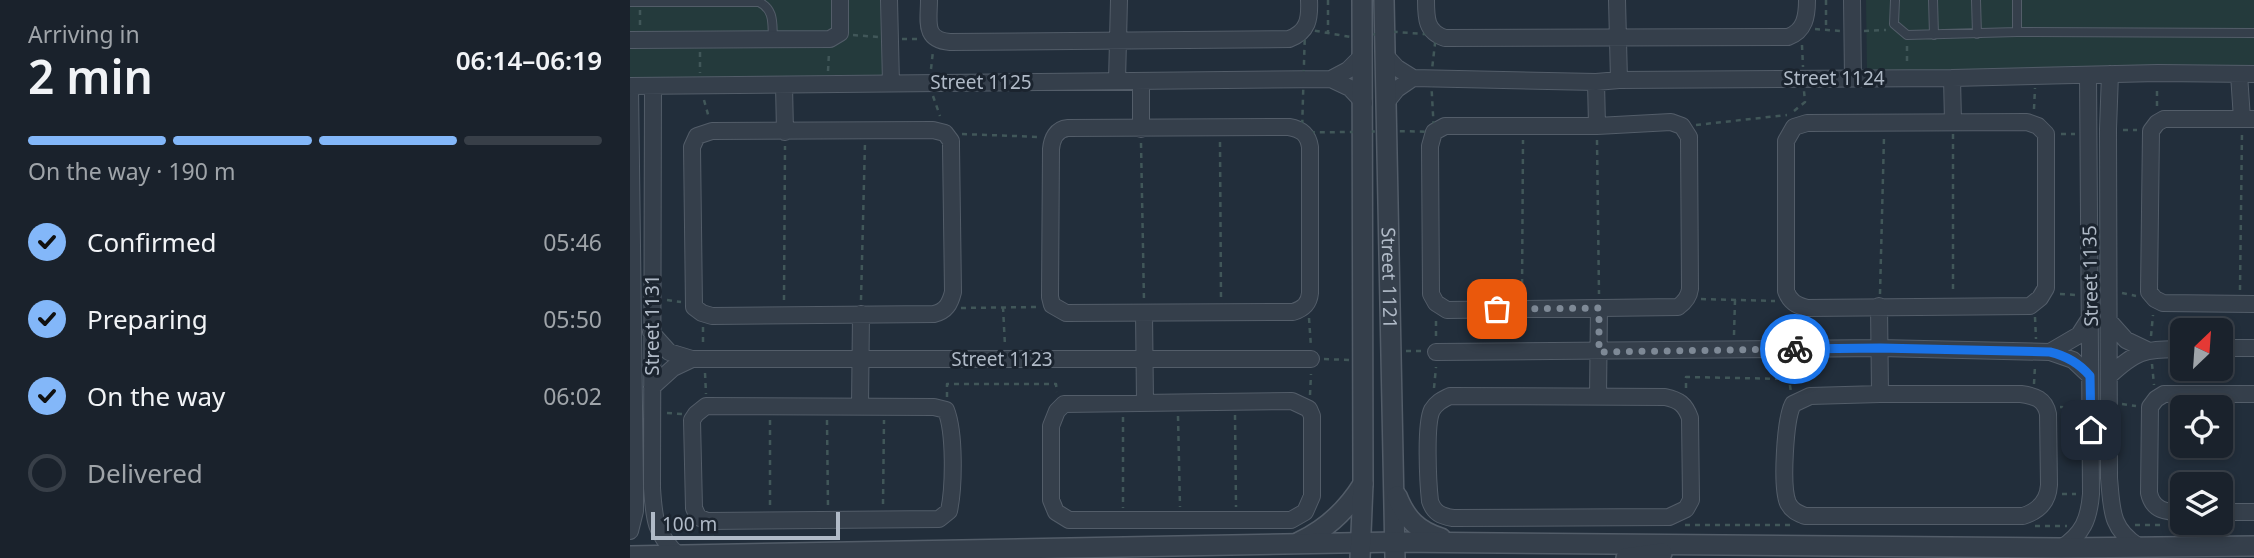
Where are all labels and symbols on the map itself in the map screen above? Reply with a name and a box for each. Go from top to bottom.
street label: Street 1124 [1783,65,1885,91]
street label: Street 1125 [930,69,1032,95]
street label: Street 1135 [2076,225,2104,327]
street label: Street 1121 [1375,227,1403,329]
street label: Street 1131 [639,274,665,376]
pin [1467,279,1527,339]
courier [1760,314,1830,384]
north arrow [2170,318,2233,382]
street label: Street 1123 [951,346,1053,372]
pin [2061,400,2121,460]
scale bar [651,509,840,541]

